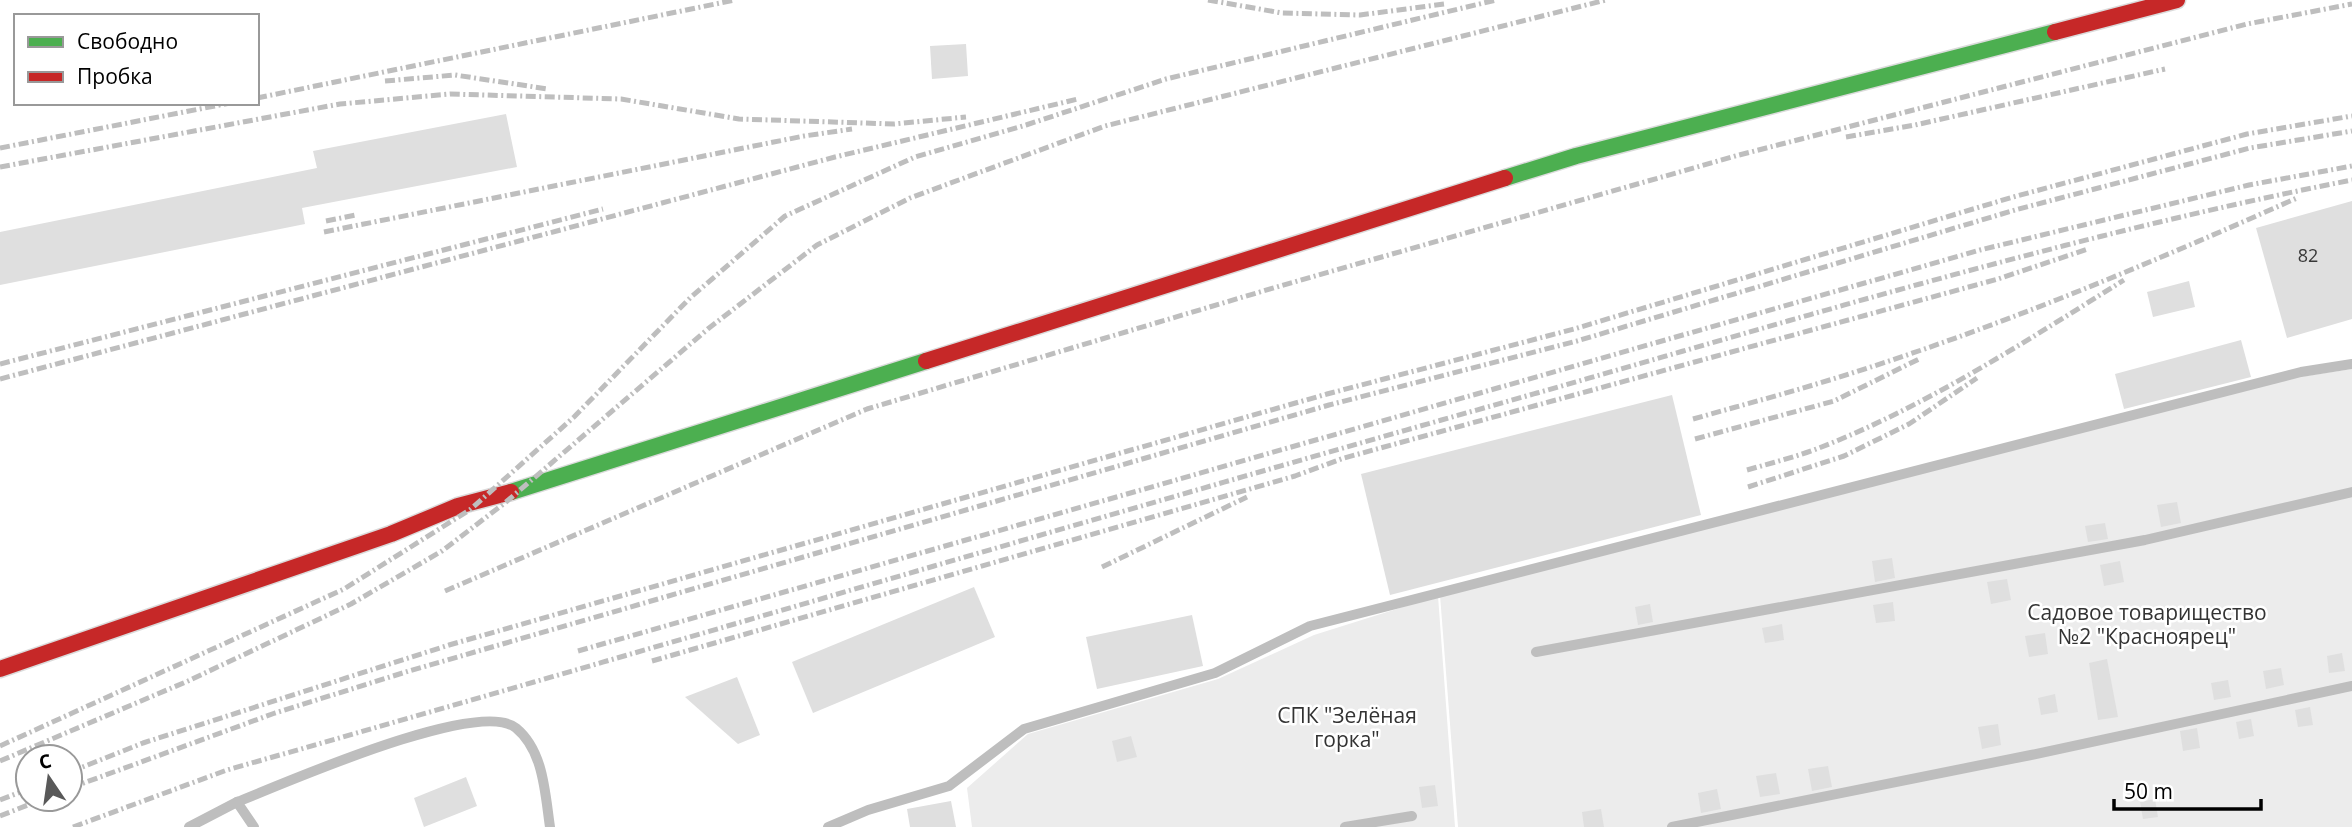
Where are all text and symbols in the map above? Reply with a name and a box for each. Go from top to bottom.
legend [14,14,259,105]
text: Свободно [77,27,178,55]
text: Пробка [77,62,153,90]
house number: 82 [2298,243,2318,267]
park label: Садовое товарищество №2 "Красноярец" [2027,598,2267,650]
park label: СПК "Зелёная горка" [1277,701,1417,753]
north arrow [14,743,84,813]
text: С [36,747,54,775]
scale bar [2114,768,2261,812]
text: 50 m [2124,777,2173,805]

